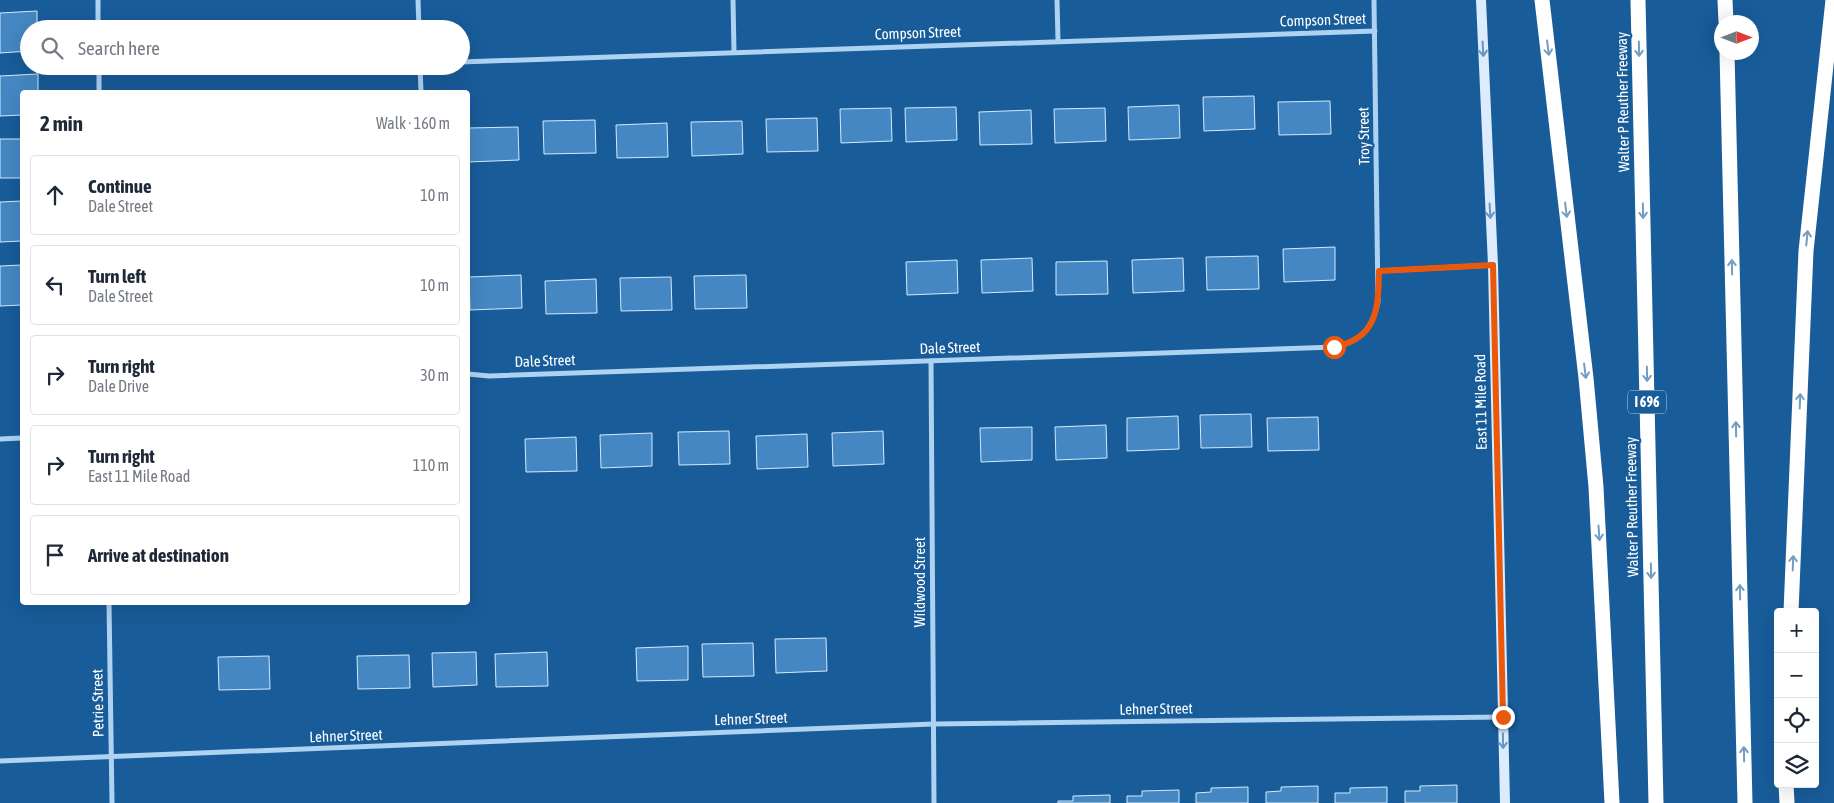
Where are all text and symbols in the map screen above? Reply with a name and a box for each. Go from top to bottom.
street label: Compson Street [1280,9,1366,30]
north arrow [1714,15,1759,60]
search box [20,20,470,75]
street label: Compson Street [875,22,961,43]
street label: Walter P Reuther Freeway [1613,32,1632,172]
icon: search [38,34,66,62]
text: Search here [78,37,160,59]
one-way arrow [1478,40,1487,56]
one-way arrow [1543,40,1553,56]
one-way arrow [1634,40,1644,56]
street label: Troy Street [1354,107,1373,165]
text: 2 min [40,111,83,135]
text: Walk · 160 m [376,114,450,132]
text: Continue [88,175,152,197]
icon: ahead [41,181,69,209]
text: 10 m [420,186,449,204]
text: Dale Street [88,197,153,215]
one-way arrow [1561,202,1571,218]
one-way arrow [1638,202,1648,219]
one-way arrow [1486,203,1495,219]
one-way arrow [1802,231,1812,247]
one-way arrow [1727,259,1737,276]
text: Turn left [88,265,146,287]
icon: left [41,271,69,299]
text: 10 m [420,276,449,294]
text: Dale Street [88,287,153,305]
route start [1323,336,1346,359]
street label: Dale Street [919,338,981,357]
street label: Dale Street [514,351,576,370]
street label: East 11 Mile Road [1471,354,1490,450]
text: Turn right [88,355,155,377]
icon: right [41,361,69,389]
one-way arrow [1580,363,1590,379]
one-way arrow [1642,365,1651,381]
text: 30 m [420,366,449,384]
text: Dale Drive [88,377,149,395]
road number: I 696 [1628,391,1666,414]
one-way arrow [1795,393,1804,409]
one-way arrow [1731,422,1741,438]
street label: Walter P Reuther Freeway [1622,437,1641,577]
text: Turn right [88,445,155,467]
icon: right [41,451,69,479]
text: 110 m [413,456,449,474]
text: East 11 Mile Road [88,467,190,485]
one-way arrow [1594,525,1603,541]
street label: Wildwood Street [911,537,928,627]
icon: arrive [41,541,69,569]
text: Arrive at destination [88,544,229,566]
one-way arrow [1788,555,1798,572]
one-way arrow [1646,563,1655,579]
one-way arrow [1735,584,1745,600]
map controls [1774,608,1819,788]
button: + [1774,608,1819,653]
button: − [1774,653,1819,698]
street label: Petrie Street [88,669,107,737]
button: locate [1774,698,1819,743]
street label: Lehner Street [1119,699,1193,718]
route end [1492,706,1515,729]
street label: Lehner Street [714,709,788,728]
street label: Lehner Street [309,726,383,745]
one-way arrow [1499,733,1508,749]
button: layers [1774,743,1819,788]
one-way arrow [1739,747,1749,763]

